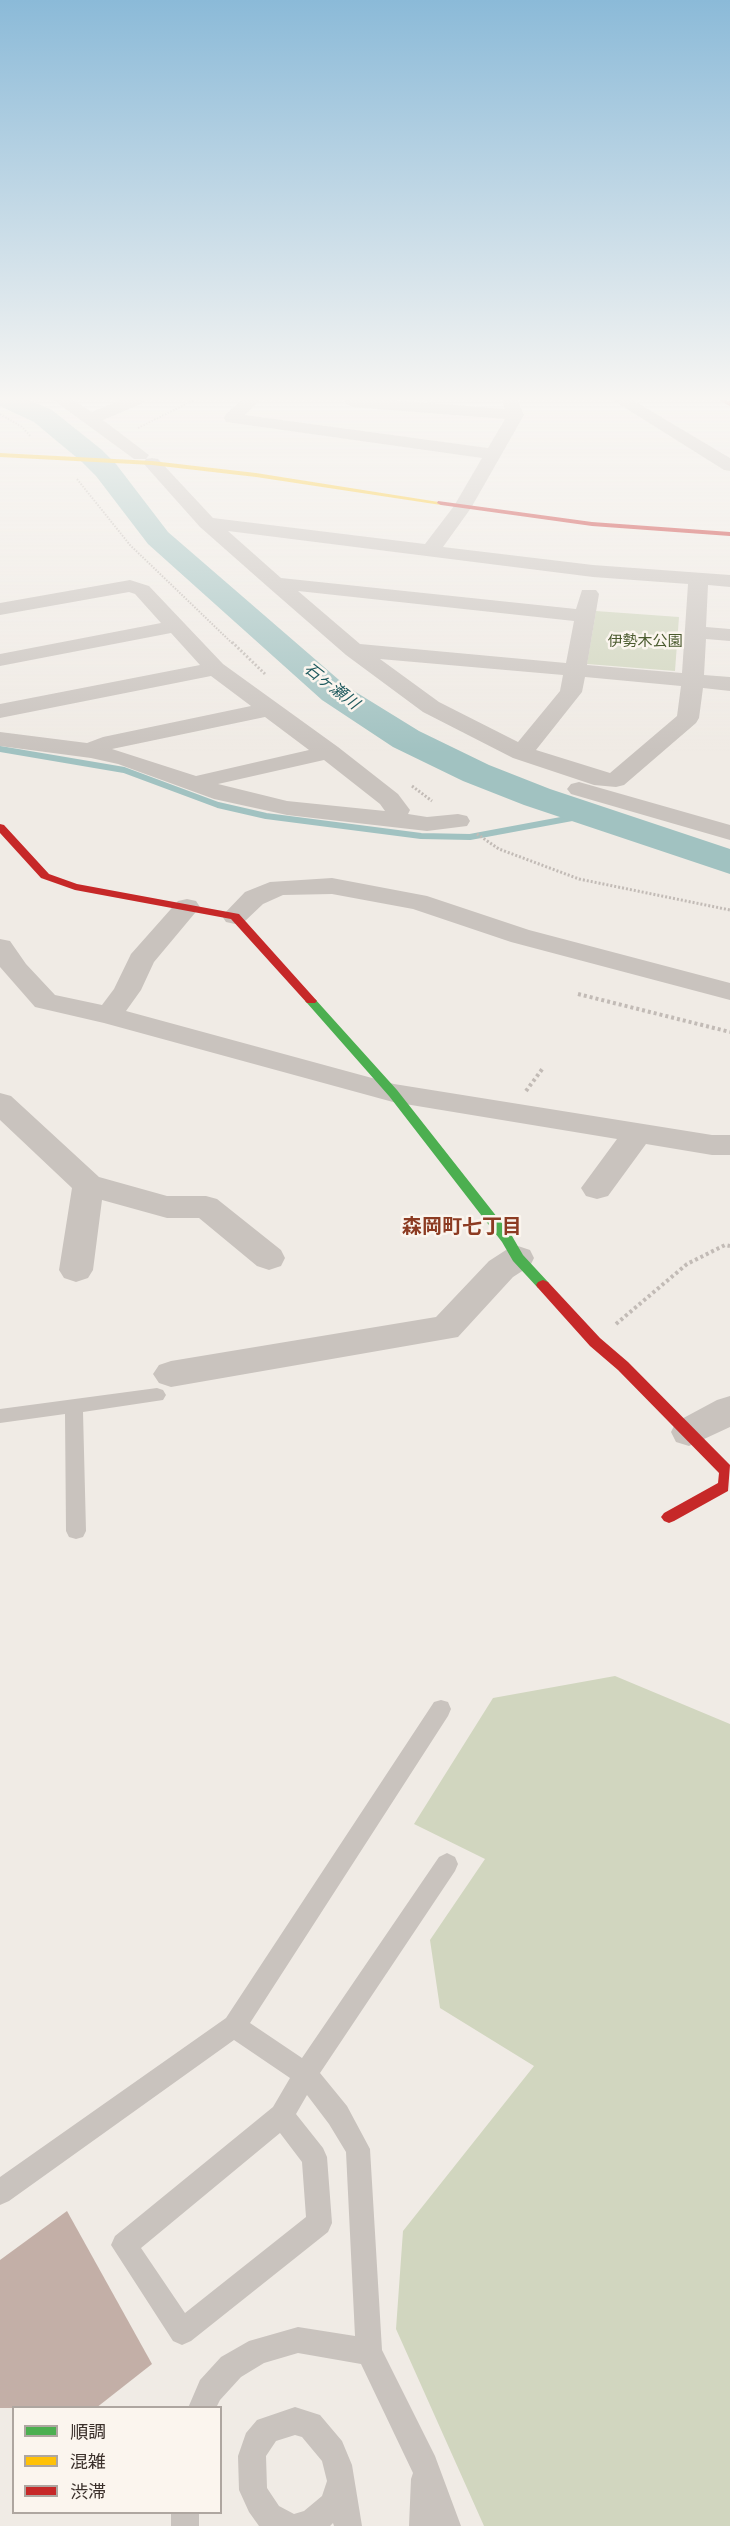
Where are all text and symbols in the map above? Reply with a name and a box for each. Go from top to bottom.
park label: 伊勢木公園 [608,633,682,651]
water label: 石ヶ瀬川 [300,660,362,714]
district label: 森岡町七丁目 [402,1216,522,1240]
legend [12,2406,222,2514]
text: 順調 [70,2418,106,2445]
text: 混雑 [70,2448,106,2475]
text: 渋滞 [70,2478,106,2505]

